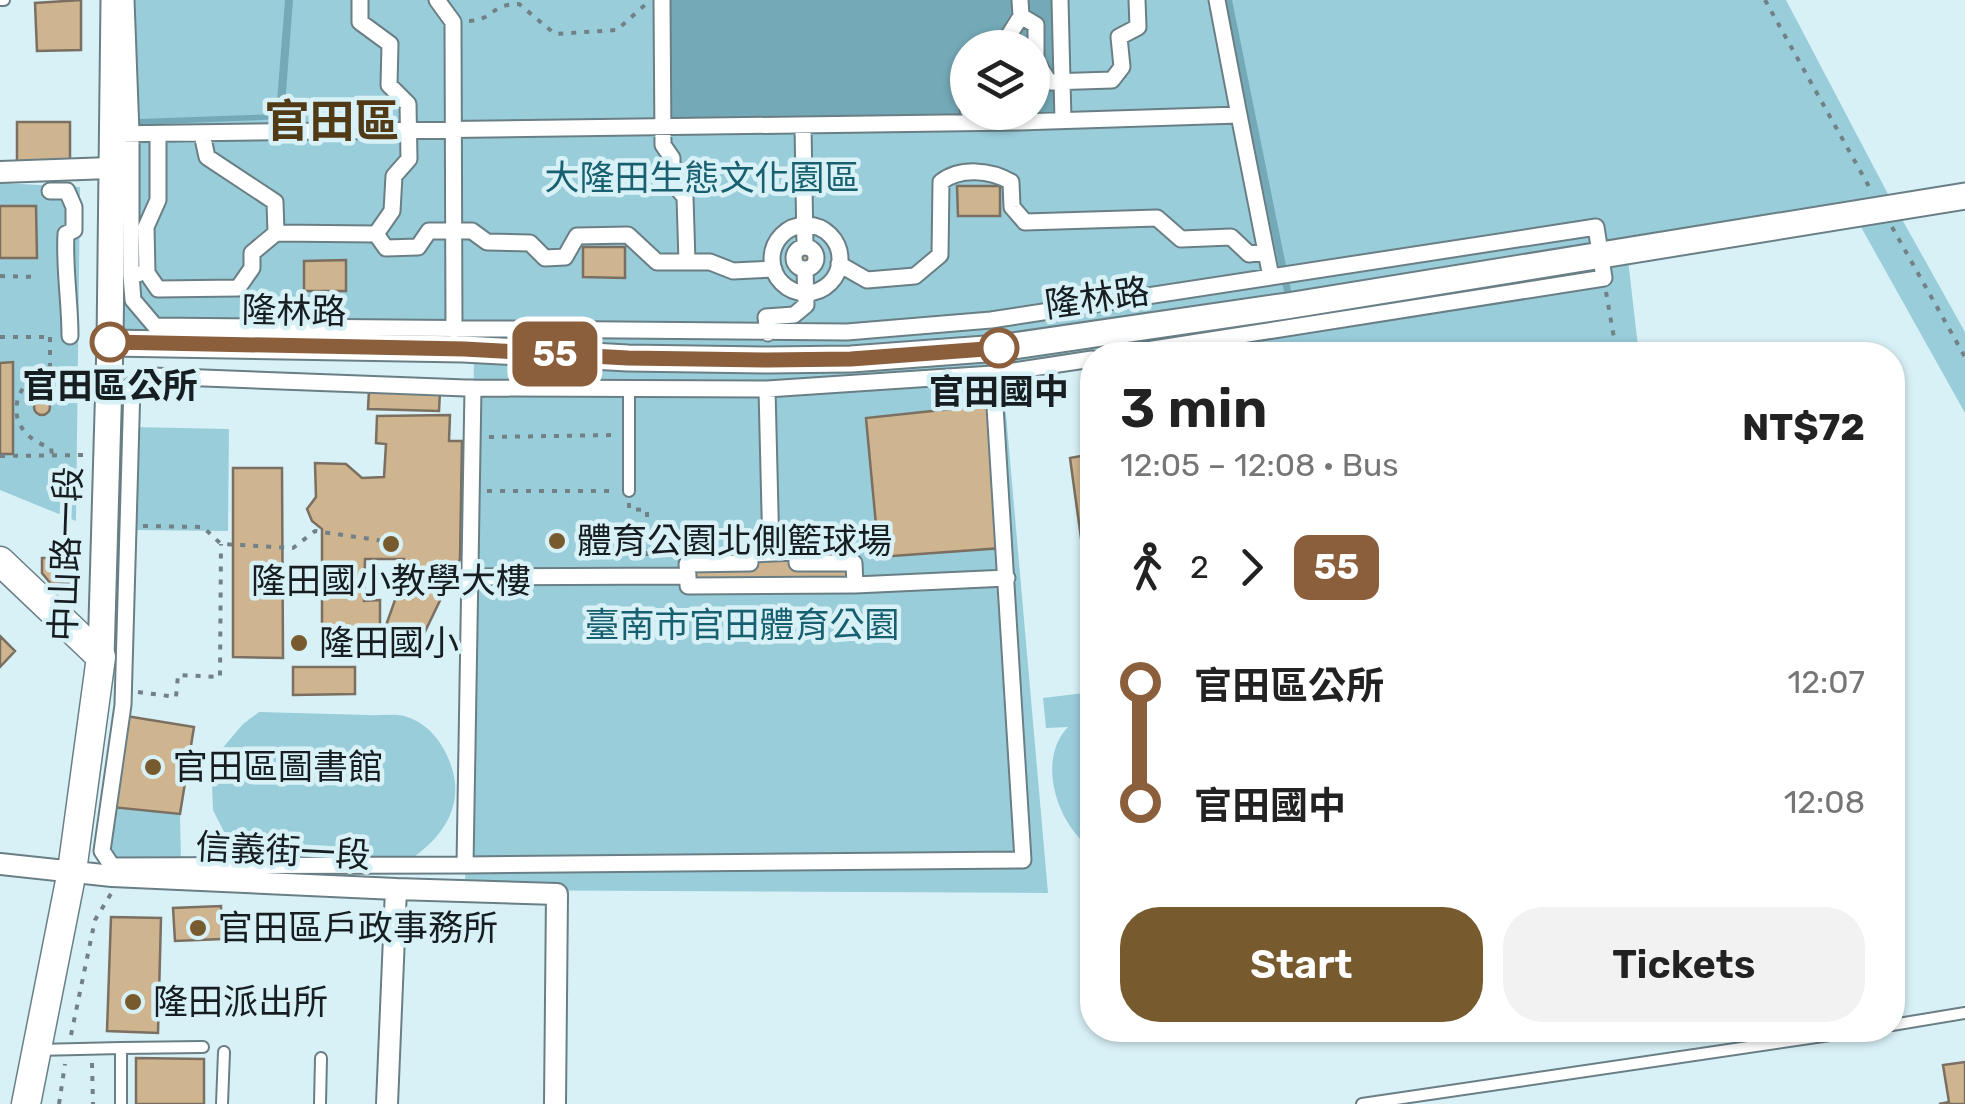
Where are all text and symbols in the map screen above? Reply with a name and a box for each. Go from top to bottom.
map controls [950,30,1050,130]
button: layers [950,30,1050,130]
district label: 官田區 [264,95,400,148]
park label: 大隆田生態文化園區 [544,157,860,199]
street label: 隆林路 [1042,270,1152,326]
street label: 隆林路 [241,289,347,333]
line badge: 55 [510,322,600,386]
marker: 官田區公所 [91,323,129,361]
marker: 官田國中 [980,329,1018,367]
text: 55 [532,333,578,375]
place label: 官田區公所 [22,365,198,407]
place label: 官田國中 [929,371,1069,413]
text: 3 min [1120,376,1267,441]
text: NT$72 [1742,404,1865,450]
text: 12:05 – 12:08 · Bus [1120,446,1399,484]
street label: 中山路一段 [42,466,90,642]
place label: 體育公園北側籃球場 [577,520,892,562]
marker: 體育公園北側籃球場 [546,530,568,552]
marker: 隆田國小教學大樓 [380,533,402,555]
icon: walk [1120,540,1175,595]
icon: forward [1224,540,1279,595]
text: 55 [1314,546,1359,588]
text: 2 [1190,548,1209,586]
place label: 隆田國小教學大樓 [251,560,531,602]
park label: 臺南市官田體育公園 [584,604,900,646]
place label: 隆田國小 [319,622,459,664]
marker: 隆田國小 [288,632,310,654]
text: 官田區公所 [1194,663,1384,709]
text: 12:07 [1788,663,1865,701]
place label: 官田區圖書館 [173,746,383,788]
marker: 官田區圖書館 [142,756,164,778]
text: 官田國中 [1194,783,1346,829]
text: 12:08 [1784,783,1865,821]
street label: 信義街一段 [195,825,371,877]
place label: 官田區戶政事務所 [218,907,498,949]
button: Start [1120,907,1483,1022]
button: Tickets [1503,907,1865,1022]
marker: 官田區戶政事務所 [187,917,209,939]
place label: 隆田派出所 [153,981,328,1023]
marker: 隆田派出所 [122,991,144,1013]

